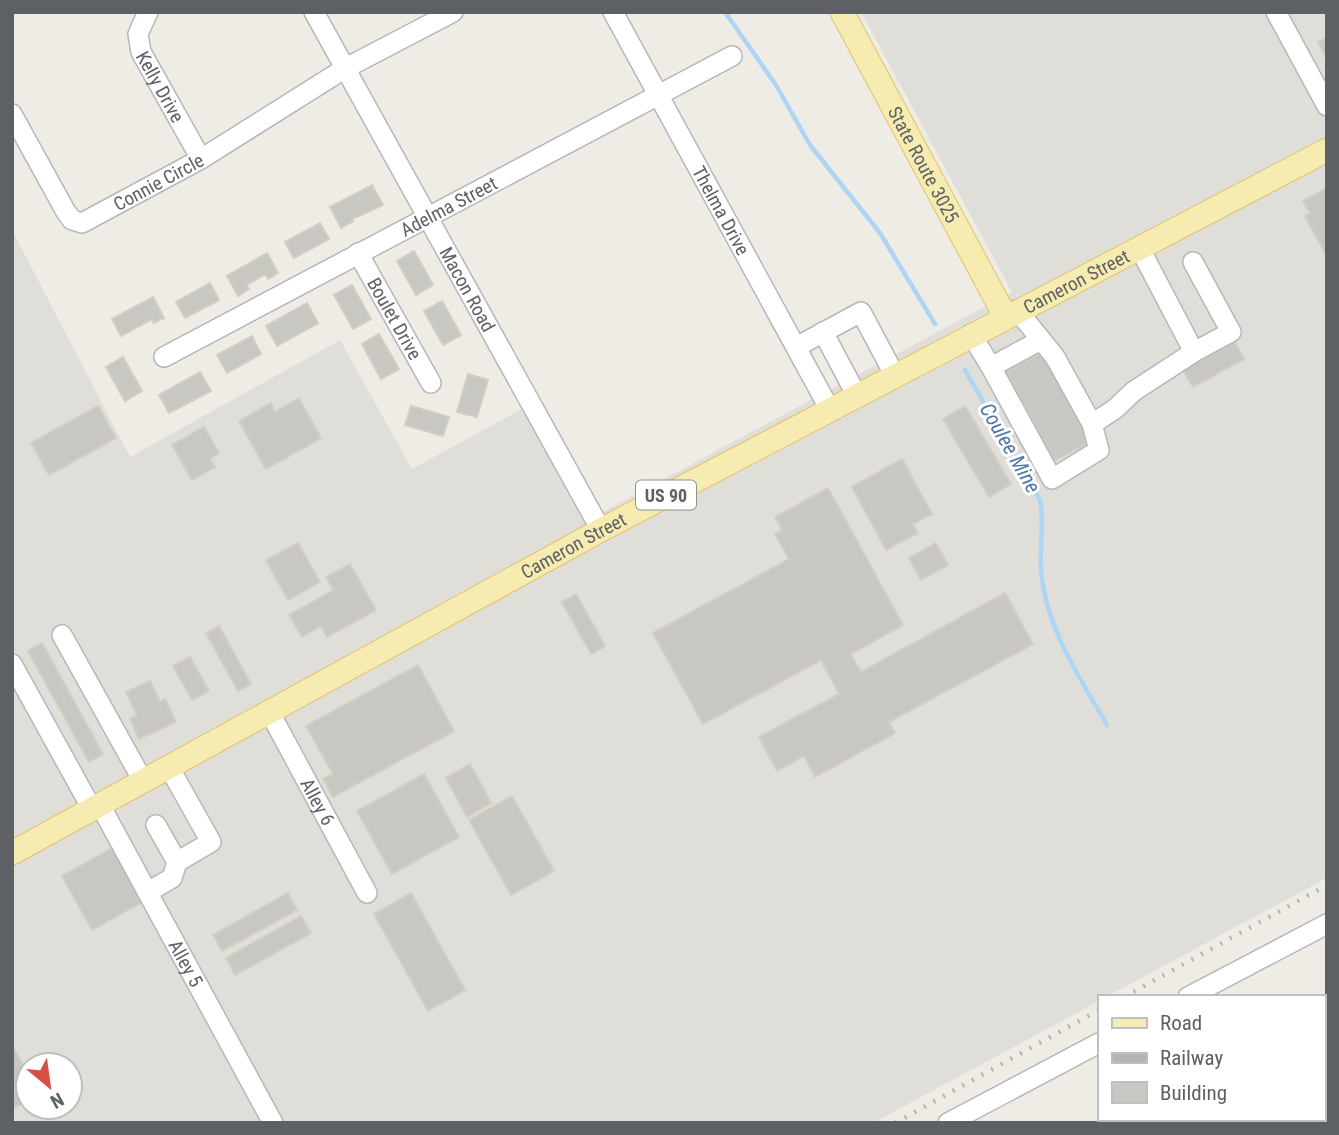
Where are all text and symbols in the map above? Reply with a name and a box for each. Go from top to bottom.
street label: Kelly Drive [131,47,190,126]
street label: State Route 3025 [883,102,964,227]
street label: Connie Circle [109,148,208,216]
street label: Thelma Drive [688,162,755,259]
street label: Adelma Street [396,171,501,241]
street label: Macon Road [435,243,500,336]
street label: Cameron Street [1019,244,1133,318]
street label: Boulet Drive [363,273,427,363]
water label: Coulee Mine [975,399,1045,497]
road number: US 90 [636,480,696,509]
street label: Cameron Street [517,508,630,583]
street label: Alley 6 [296,774,340,829]
street label: Alley 5 [164,936,208,991]
legend [1098,995,1325,1121]
text: Road [1160,1011,1202,1035]
text: Railway [1160,1046,1223,1070]
north arrow [14,1051,84,1121]
text: Building [1160,1081,1227,1105]
text: N [46,1088,68,1113]

